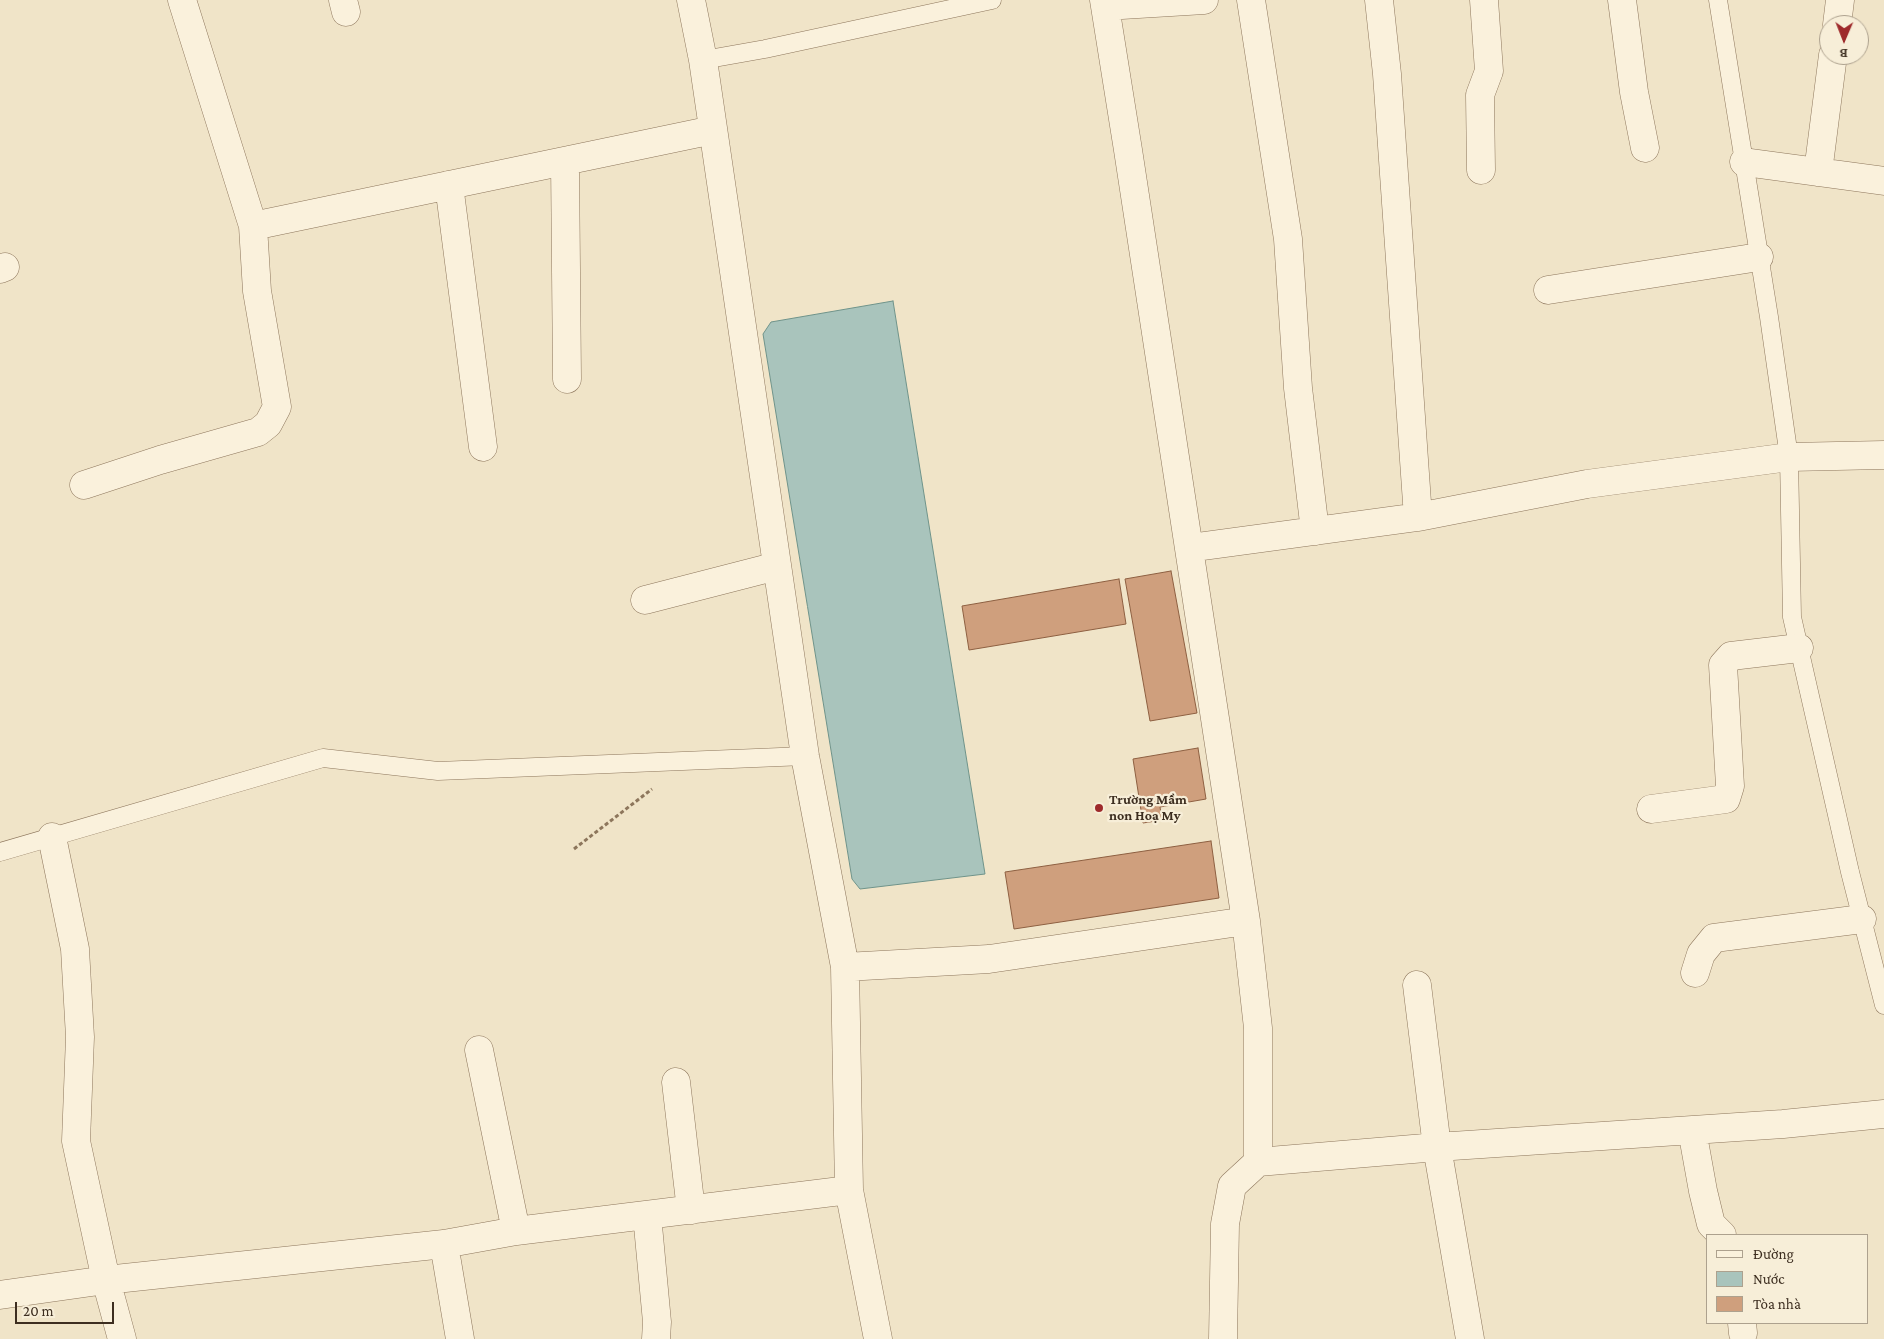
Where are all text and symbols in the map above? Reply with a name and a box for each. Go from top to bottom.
north arrow [1819,15,1869,65]
text: B [1840,46,1848,62]
place label: Trường Mầm non Hoạ My [1109,792,1187,824]
marker: Trường Mầm non Hoạ My [1093,802,1105,814]
legend [1706,1234,1869,1324]
text: Đường [1753,1246,1794,1262]
text: Nước [1753,1271,1784,1287]
scale bar [18,1292,116,1324]
text: Tòa nhà [1753,1296,1801,1312]
text: 20 m [23,1303,54,1319]

